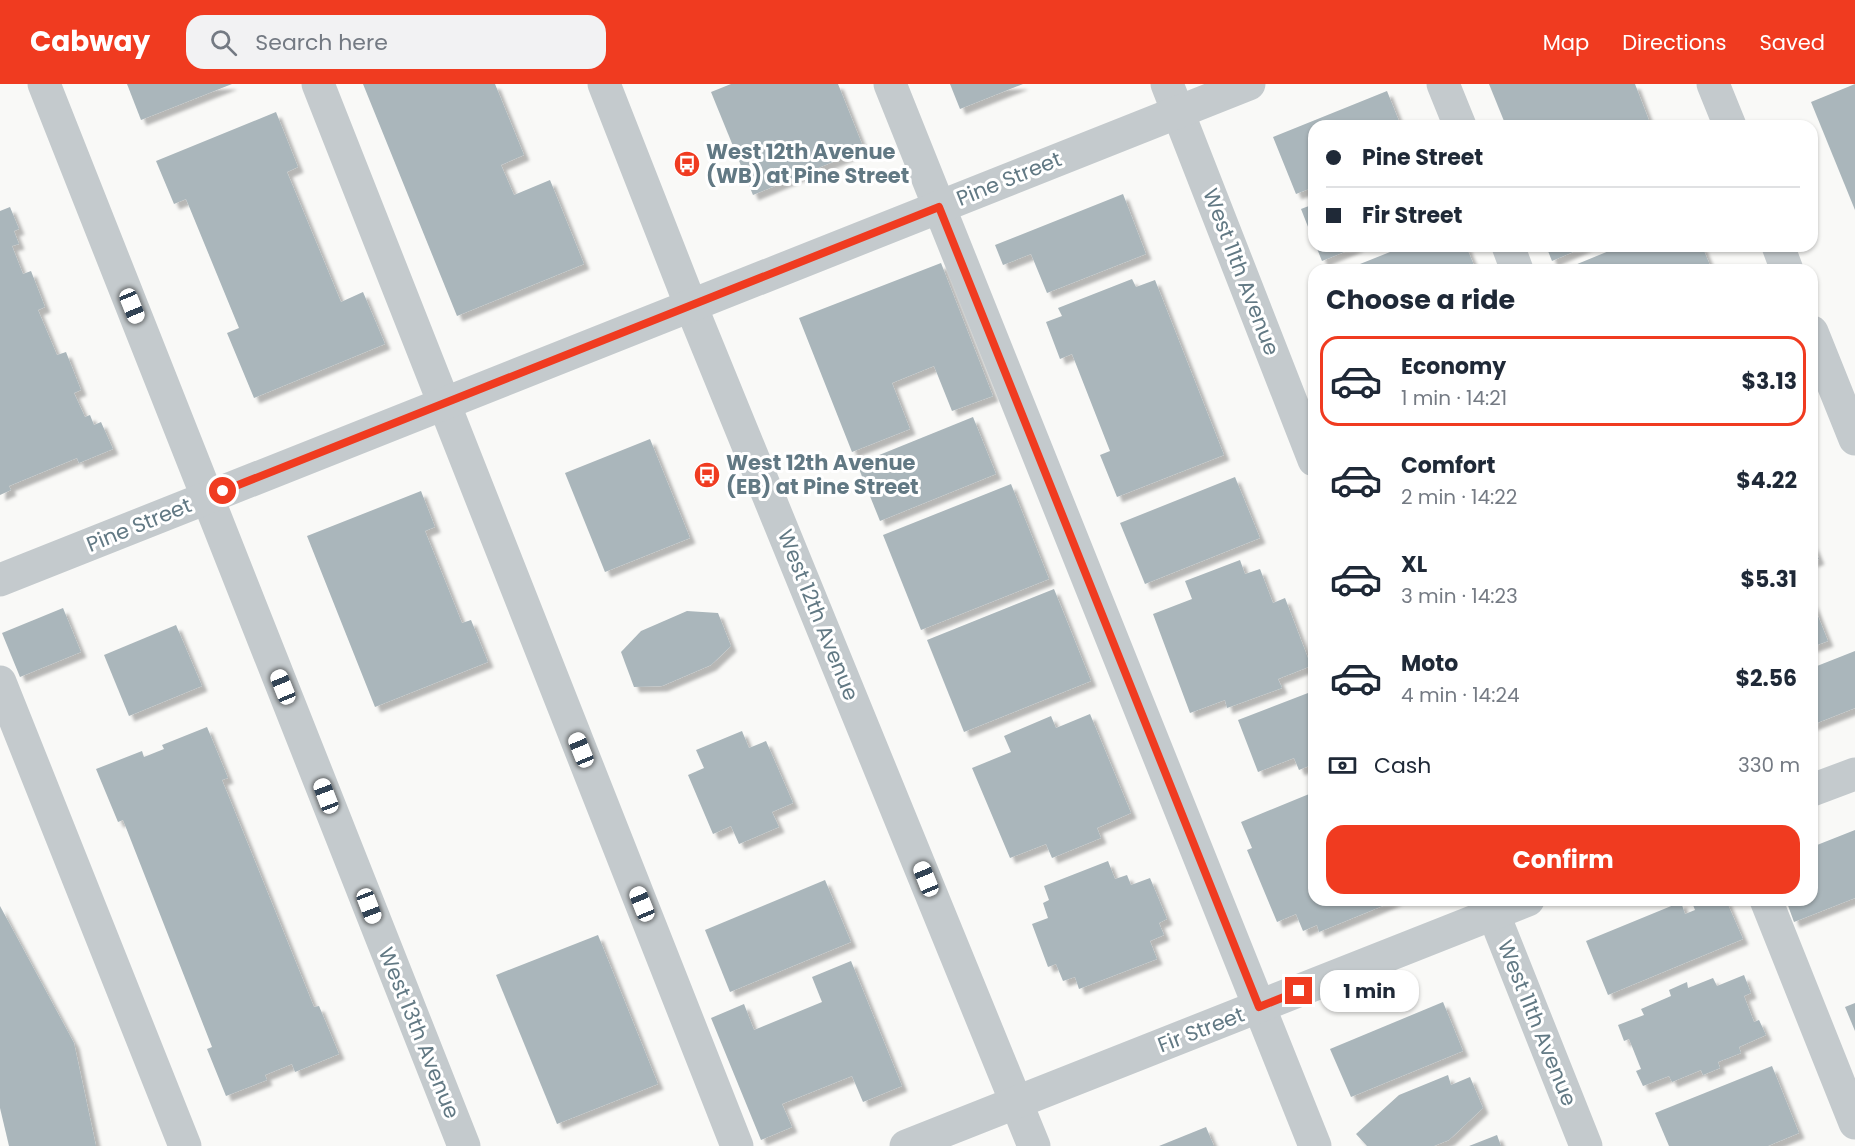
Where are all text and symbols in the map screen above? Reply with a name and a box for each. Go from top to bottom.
search box [186,15,606,69]
text: Cabway [30,22,150,61]
icon: search [207,26,240,59]
text: Search here [255,27,388,58]
text: Map [1543,28,1589,57]
text: Directions [1622,28,1726,57]
text: Saved [1759,28,1825,57]
place label: West 12th Avenue (WB) at Pine Street [706,137,909,190]
text: Pine Street [1362,142,1483,173]
street label: Pine Street [952,144,1066,213]
bus stop icon: West 12th Avenue (WB) at Pine Street [672,149,702,179]
street label: West 11th Avenue [1196,184,1287,360]
text: Fir Street [1362,200,1463,231]
text: Choose a ride [1326,281,1515,318]
car [117,286,147,326]
text: Economy [1401,351,1506,382]
icon: car [1329,354,1383,408]
text: $3.13 [1741,366,1797,397]
text: 1 min · 14:21 [1401,384,1507,412]
place label: West 12th Avenue (EB) at Pine Street [726,448,919,501]
text: Comfort [1401,450,1495,481]
icon: car [1329,453,1383,507]
bus stop icon: West 12th Avenue (EB) at Pine Street [692,460,722,490]
text: $4.22 [1736,465,1797,496]
route start [209,477,236,504]
text: 2 min · 14:22 [1401,483,1517,511]
street label: Pine Street [82,490,196,559]
street label: West 12th Avenue [771,525,866,705]
text: XL [1401,549,1427,580]
icon: car [1329,552,1383,606]
text: $5.31 [1740,564,1797,595]
text: 3 min · 14:23 [1401,582,1518,610]
text: Moto [1401,648,1458,679]
icon: car [1329,651,1383,705]
text: $2.56 [1735,663,1797,694]
car [268,667,298,707]
text: 4 min · 14:24 [1401,681,1519,709]
car [566,730,596,770]
icon: cash [1326,749,1359,782]
text: Cash [1374,750,1431,781]
text: 330 m [1738,751,1800,779]
car [311,776,341,816]
button: Confirm [1326,825,1800,894]
car [911,859,941,899]
car [627,884,657,924]
car [354,886,384,926]
street label: West 11th Avenue [1491,935,1584,1110]
street label: West 13th Avenue [372,943,467,1123]
callout: 1 min [1320,970,1419,1012]
route end [1285,977,1312,1004]
text: 1 min [1343,977,1396,1005]
street label: Fir Street [1153,1000,1248,1059]

